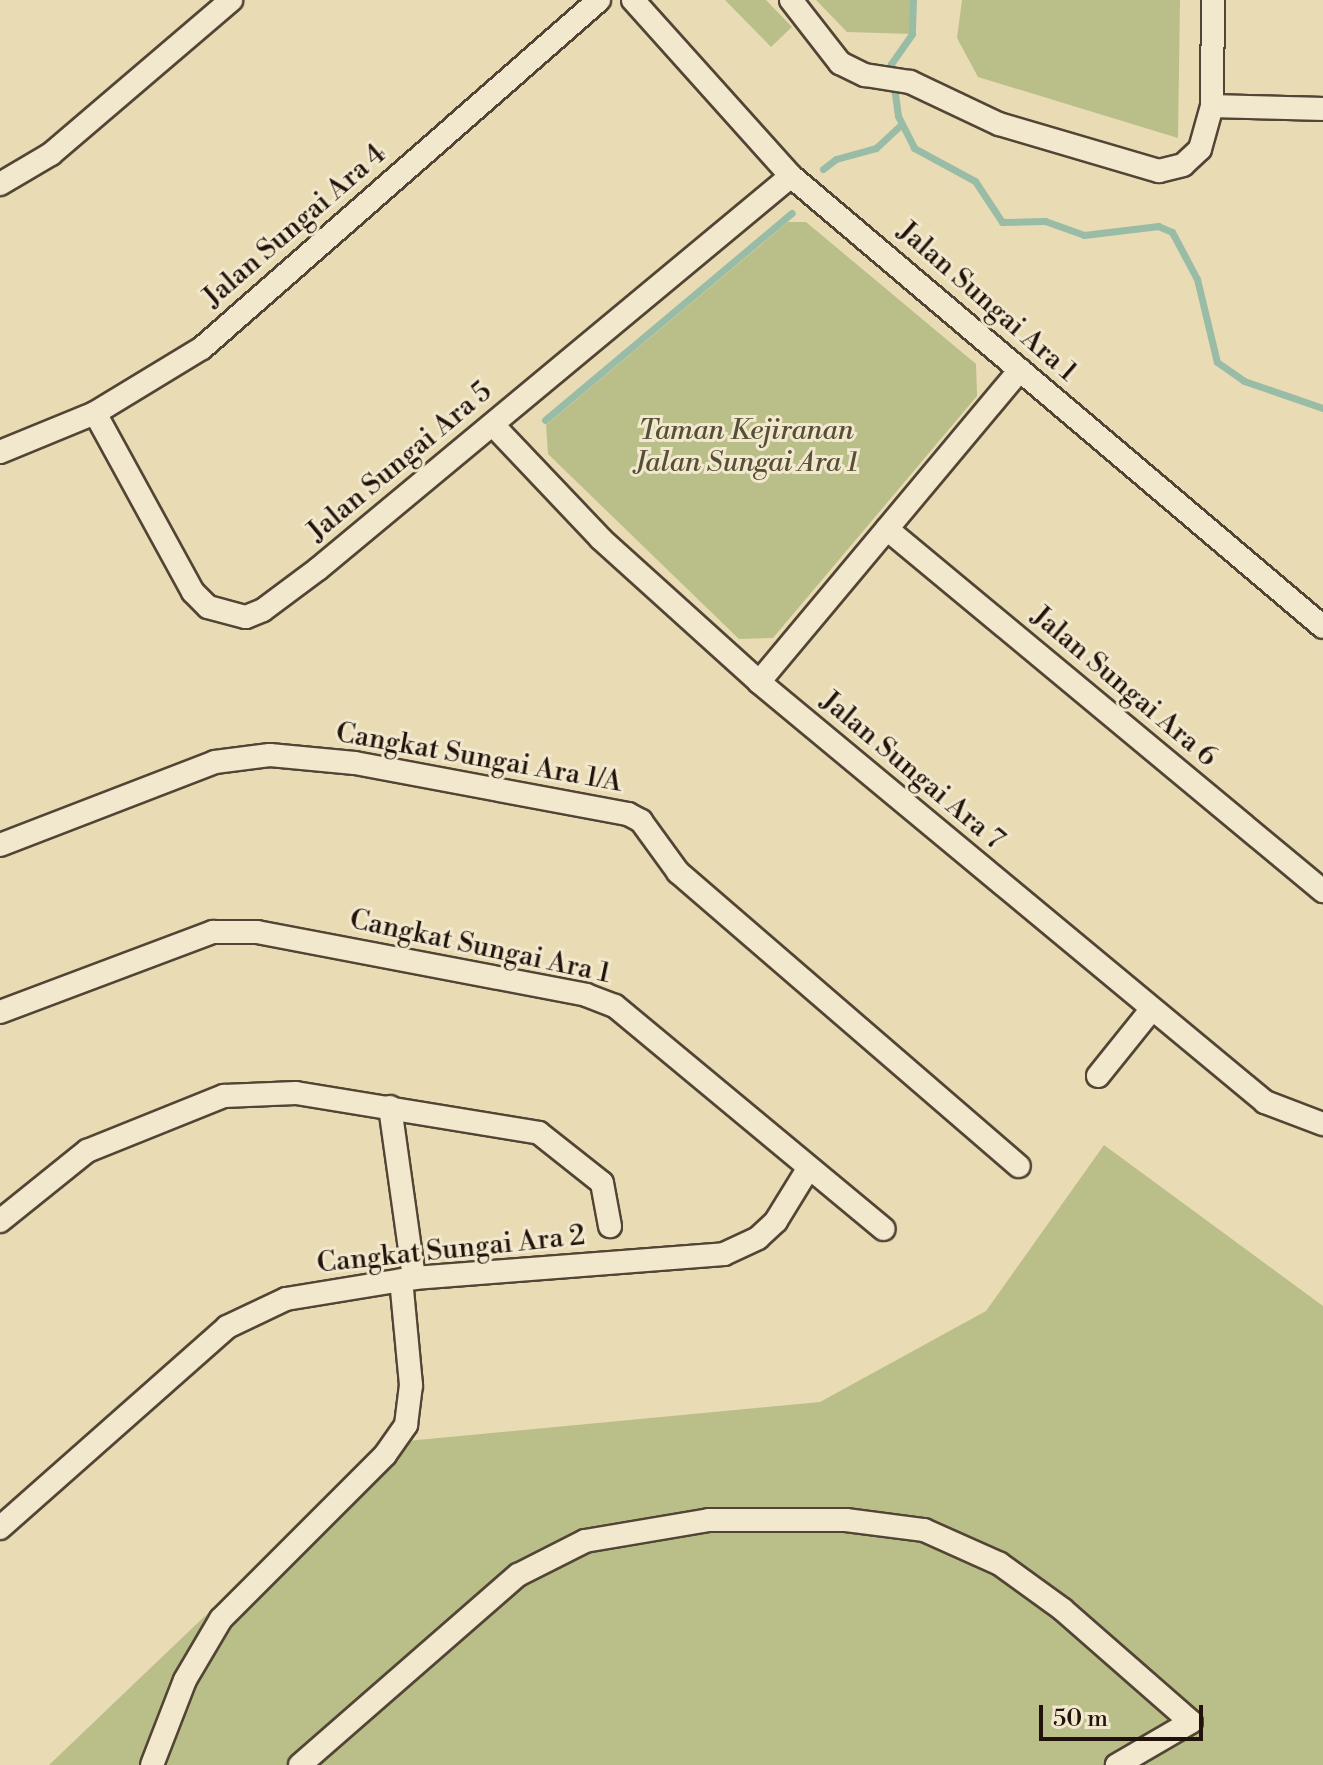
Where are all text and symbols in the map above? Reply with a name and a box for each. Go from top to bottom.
street label: Jalan Sungai Ara 4 [197,138,393,314]
street label: Jalan Sungai Ara 1 [890,215,1084,389]
street label: Jalan Sungai Ara 5 [301,375,499,549]
park label: Taman Kejiranan Jalan Sungai Ara 1 [635,414,857,480]
street label: Jalan Sungai Ara 6 [1025,600,1223,774]
street label: Jalan Sungai Ara 7 [814,685,1010,857]
street label: Cangkat Sungai Ara 1/A [333,716,625,800]
street label: Cangkat Sungai Ara 1 [347,903,613,991]
street label: Cangkat Sungai Ara 2 [315,1219,587,1281]
scale bar [1043,1689,1207,1739]
text: 50 m [1053,1704,1108,1734]

